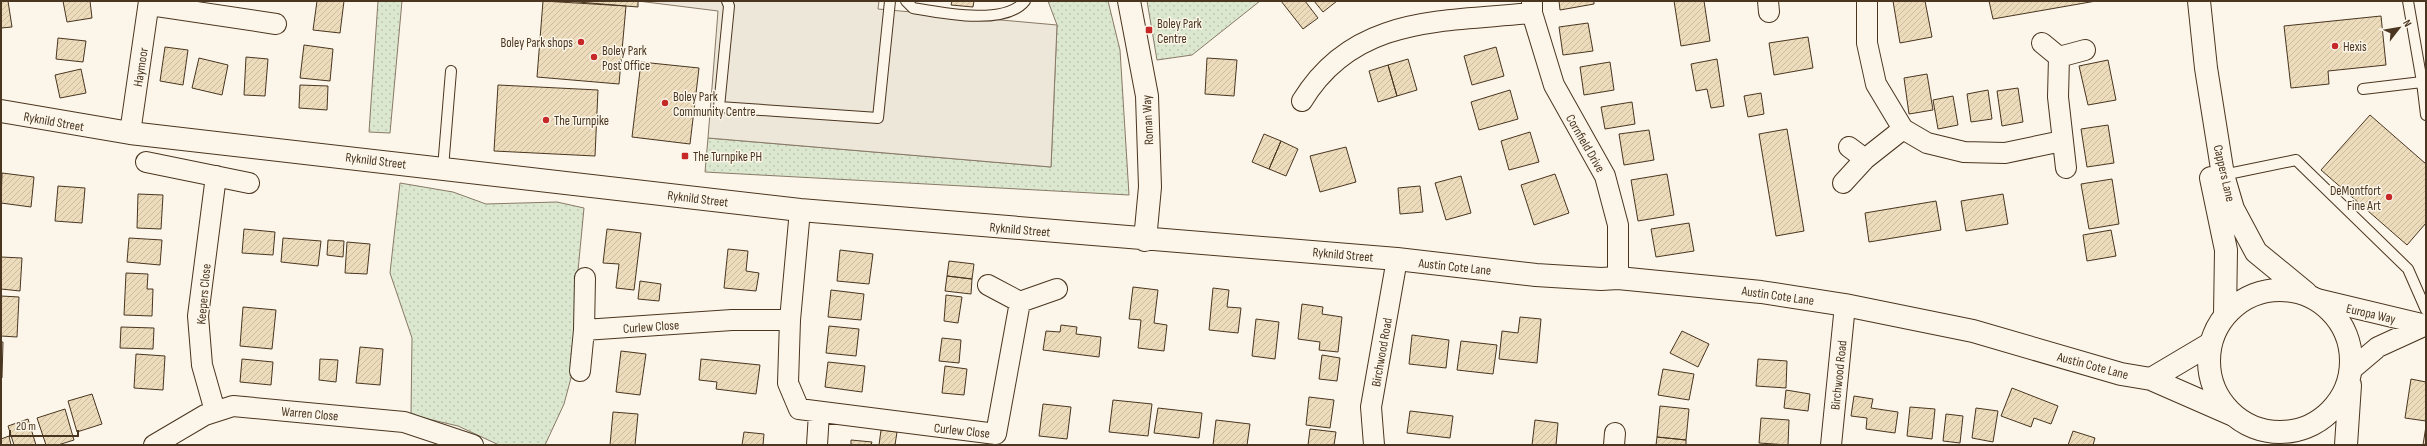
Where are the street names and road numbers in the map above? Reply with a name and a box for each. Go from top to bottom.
street label: Haymoor [130,46,152,88]
street label: Roman Way [1139,94,1157,145]
street label: Ryknild Street [22,109,85,135]
street label: Cornfield Drive [1562,112,1608,175]
street label: Cappers Lane [2210,143,2238,203]
street label: Ryknild Street [345,149,407,173]
street label: Ryknild Street [667,187,729,211]
street label: Ryknild Street [989,219,1051,241]
street label: Ryknild Street [1312,244,1374,266]
street label: Austin Cote Lane [1417,255,1492,279]
street label: Keepers Close [193,263,215,325]
street label: Austin Cote Lane [1740,283,1815,309]
street label: Europa Way [2345,301,2397,327]
street label: Birchwood Road [1368,316,1396,388]
street label: Curlew Close [622,317,680,337]
street label: Birchwood Road [1827,340,1851,411]
street label: Austin Cote Lane [2054,349,2130,383]
street label: Warren Close [281,404,339,424]
street label: Curlew Close [933,420,991,442]

